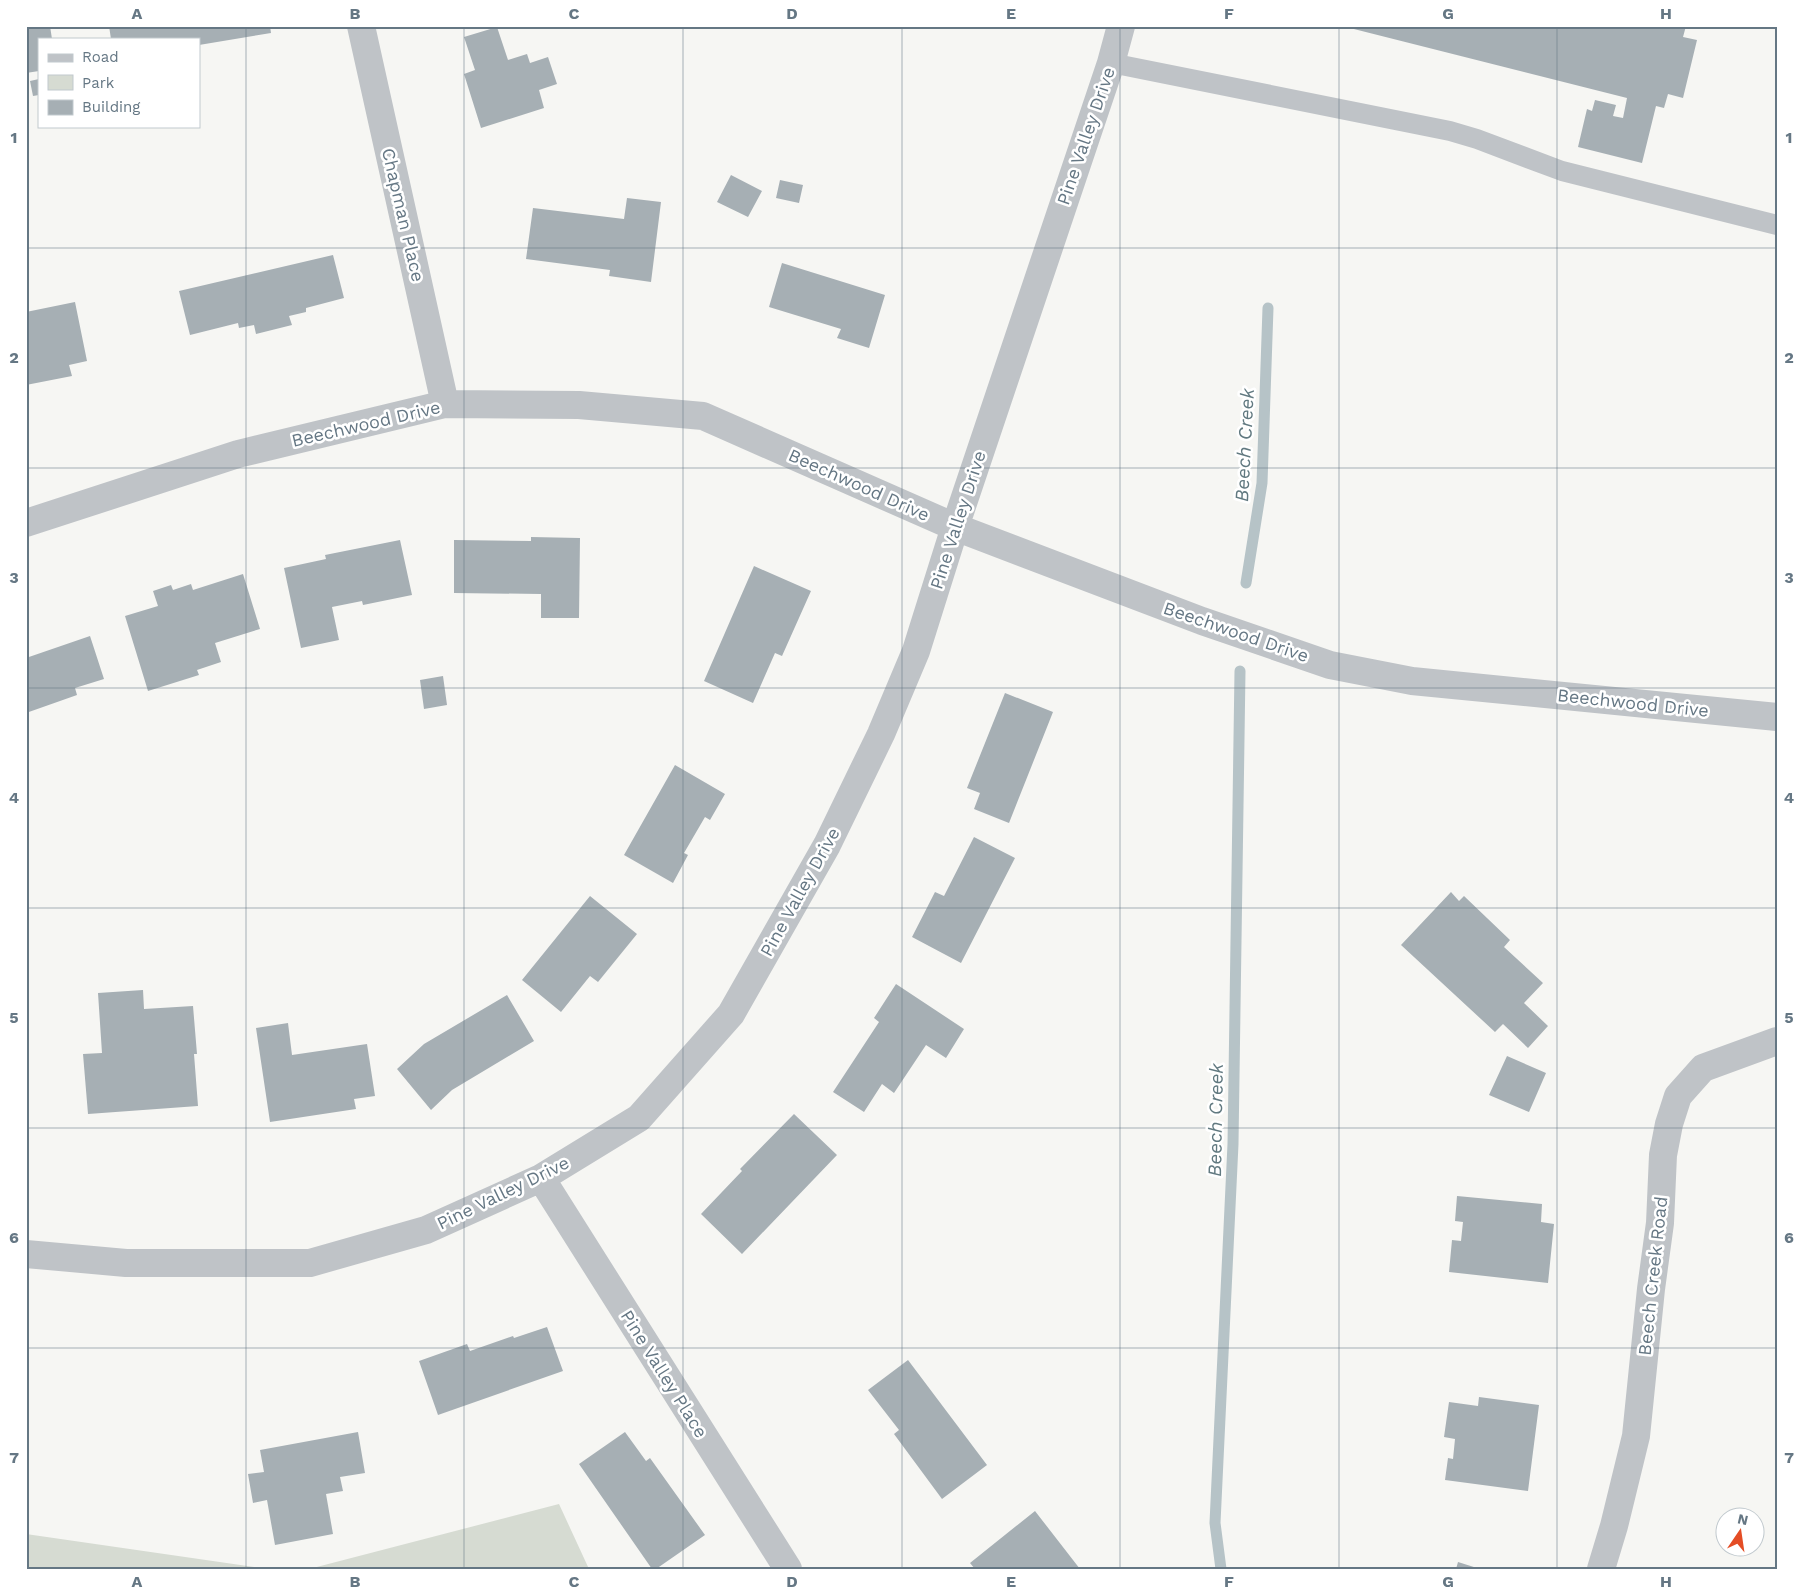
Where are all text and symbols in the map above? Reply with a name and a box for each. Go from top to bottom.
text: A [132,4,143,23]
text: B [350,4,361,23]
text: C [569,4,580,23]
text: D [786,4,798,23]
text: E [1006,4,1016,23]
text: F [1224,4,1234,23]
text: G [1442,4,1454,23]
text: H [1660,4,1672,23]
legend [38,38,200,128]
text: Road [82,48,119,66]
street label: Pine Valley Drive [1052,64,1119,207]
text: Park [82,74,115,92]
text: Building [82,98,140,116]
text: 1 [11,128,17,147]
text: 1 [1786,128,1792,147]
street label: Chapman Place [378,146,429,284]
text: 2 [9,348,19,367]
text: 2 [1784,348,1794,367]
water label: Beech Creek [1230,387,1259,502]
street label: Beechwood Drive [289,396,442,451]
street label: Beechwood Drive [785,444,933,525]
street label: Pine Valley Drive [925,448,990,592]
text: 3 [9,568,19,587]
text: 3 [1784,568,1794,587]
street label: Beechwood Drive [1161,597,1312,666]
street label: Beechwood Drive [1556,684,1710,721]
text: 4 [9,788,19,807]
text: 4 [1784,788,1794,807]
street label: Pine Valley Drive [755,824,844,960]
text: 5 [9,1008,19,1027]
text: 5 [1784,1008,1794,1027]
water label: Beech Creek [1203,1062,1228,1177]
street label: Pine Valley Drive [433,1151,572,1234]
street label: Beech Creek Road [1634,1195,1671,1357]
text: 6 [9,1228,19,1247]
text: 6 [1784,1228,1794,1247]
street label: Pine Valley Place [617,1306,712,1441]
text: 7 [9,1448,19,1467]
text: 7 [1784,1448,1794,1467]
north arrow [1716,1508,1766,1558]
text: N [1736,1510,1750,1528]
text: A [132,1572,143,1591]
text: B [350,1572,361,1591]
text: C [569,1572,580,1591]
text: D [786,1572,798,1591]
text: E [1006,1572,1016,1591]
text: F [1224,1572,1234,1591]
text: G [1442,1572,1454,1591]
text: H [1660,1572,1672,1591]

